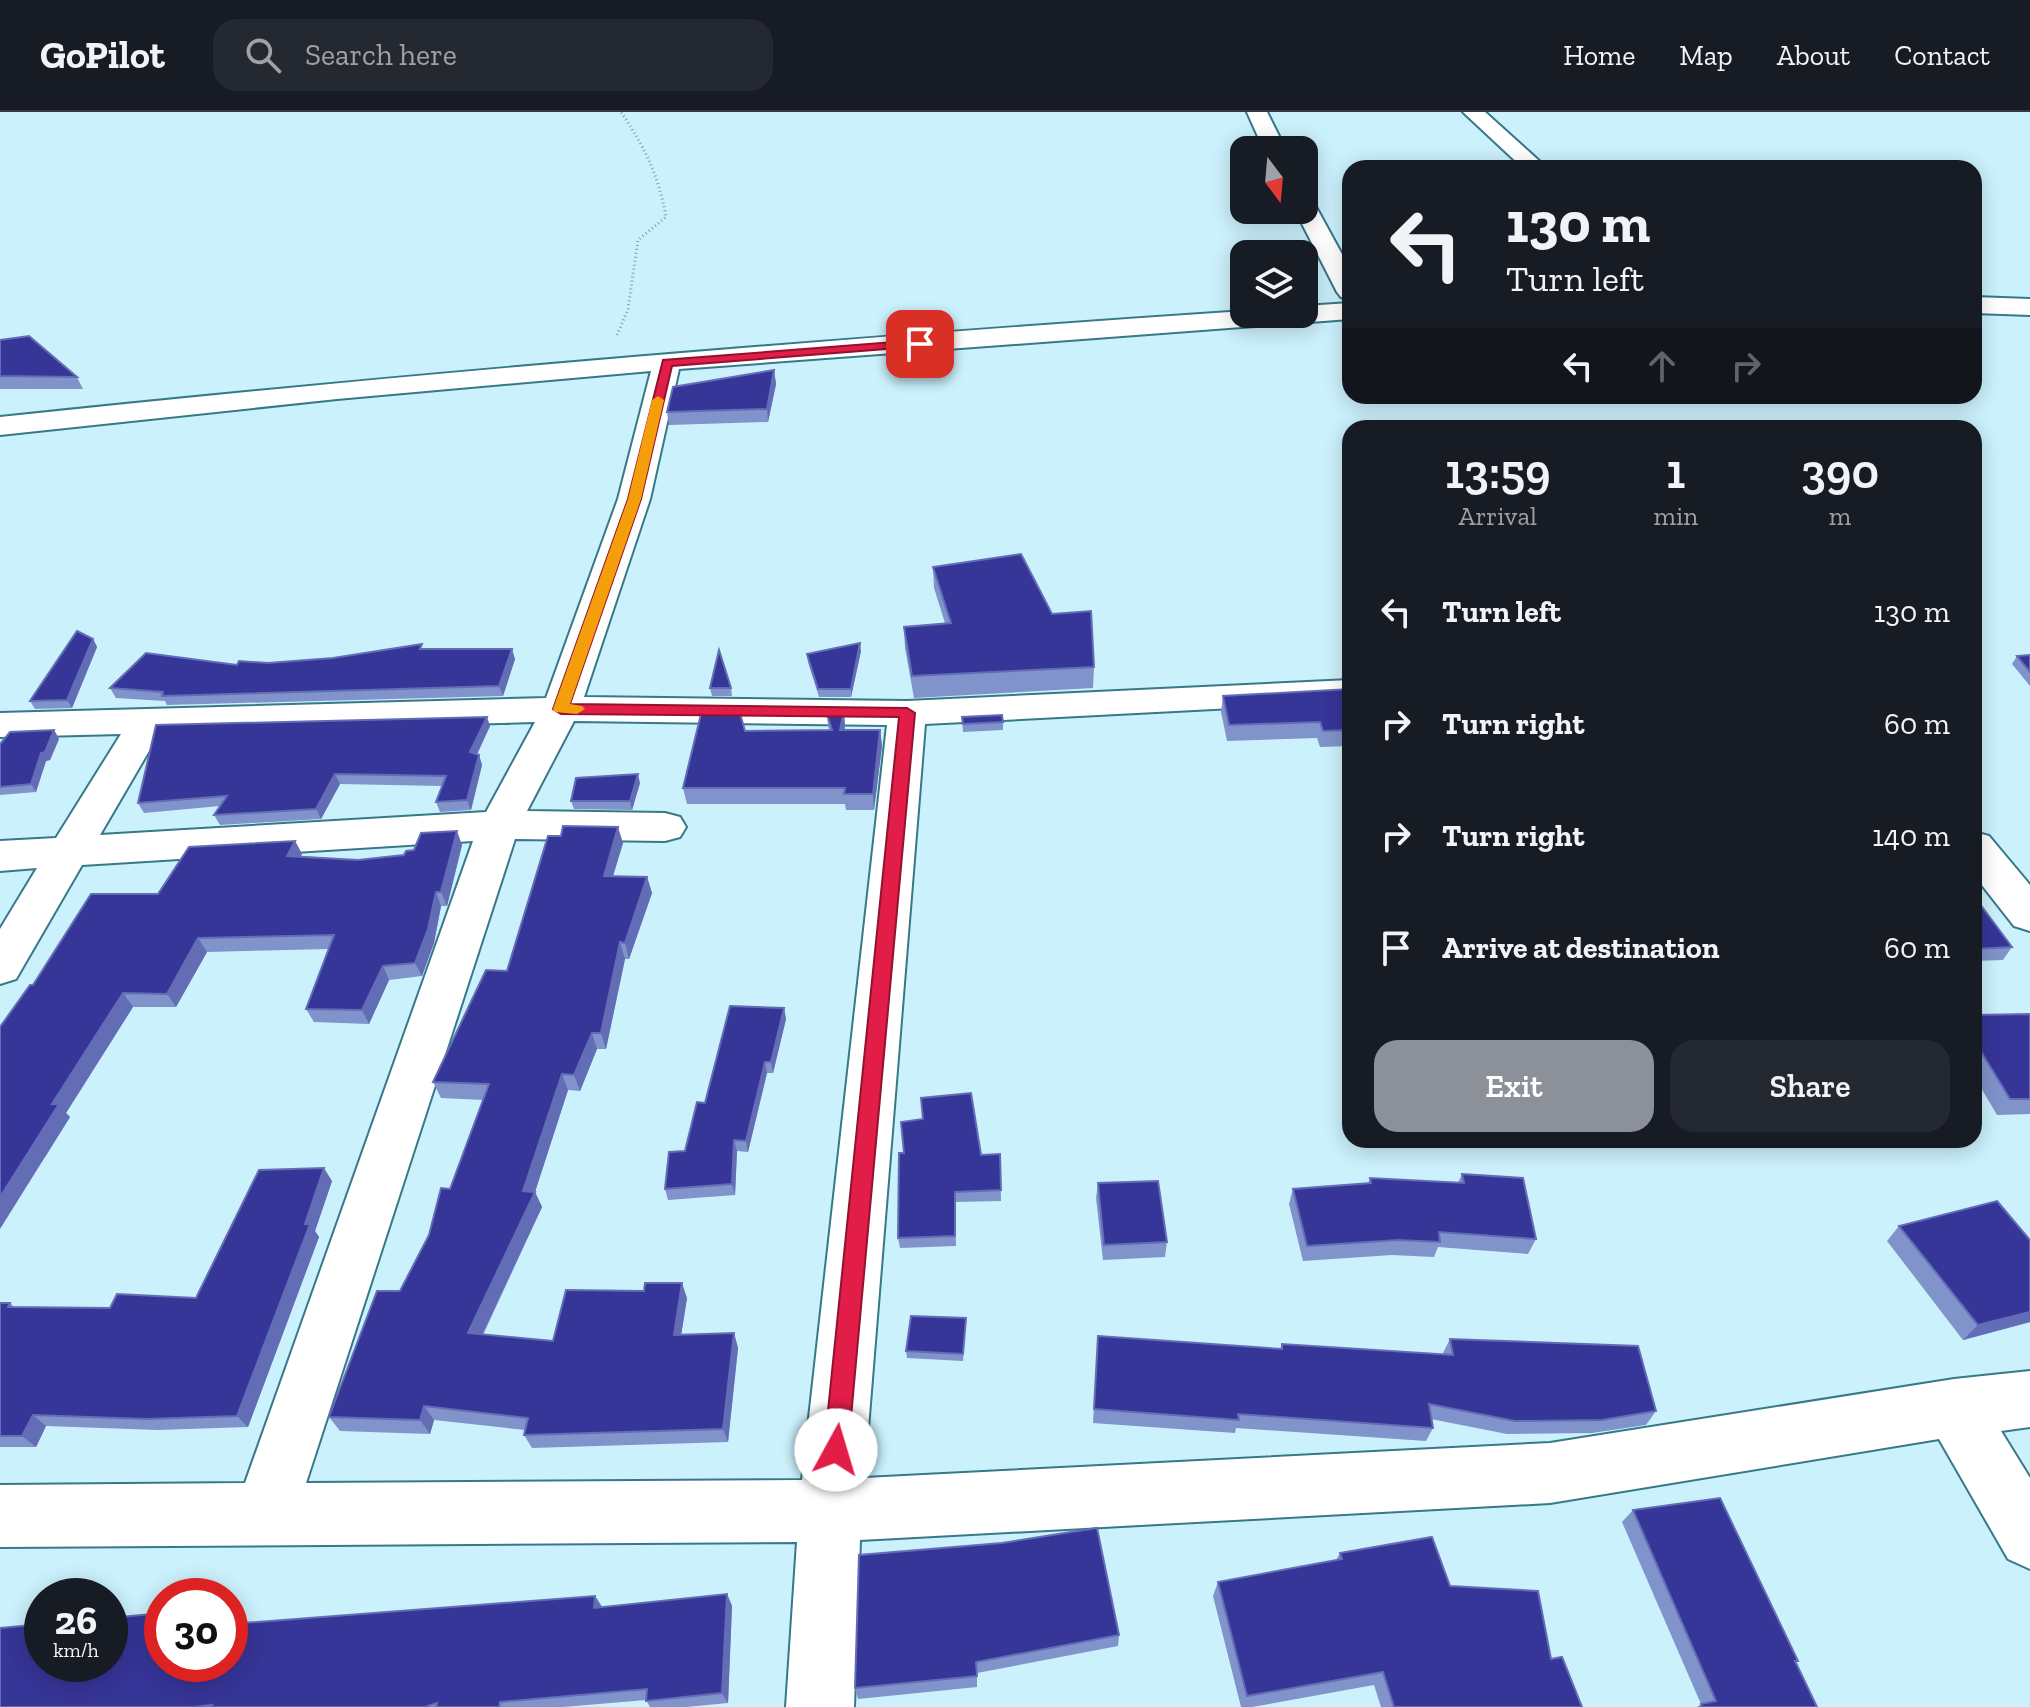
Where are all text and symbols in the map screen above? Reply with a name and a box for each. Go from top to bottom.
search box [213,19,773,91]
text: GoPilot [40,32,165,78]
icon: search [241,33,285,77]
text: Search here [305,37,457,73]
text: Home [1563,39,1635,72]
text: Map [1679,39,1733,72]
text: About [1777,39,1850,72]
text: Contact [1894,39,1990,72]
north arrow [1230,136,1318,224]
map controls [1230,136,1318,328]
text: 130 m [1506,189,1650,256]
icon: left [1374,192,1478,296]
button: layers [1230,240,1318,328]
text: Turn left [1506,257,1644,300]
pin [886,310,954,378]
icon: arrive [898,322,942,366]
icon: left [1556,344,1600,388]
icon: ahead [1640,344,1684,388]
icon: right [1724,344,1768,388]
text: 13:59 [1445,443,1551,500]
text: 1 [1666,443,1685,500]
text: 390 [1801,443,1879,500]
text: Arrival [1459,500,1537,532]
text: min [1654,500,1698,532]
text: m [1829,500,1851,532]
icon: left [1374,590,1418,634]
text: Turn left [1442,594,1561,630]
text: 130 m [1874,594,1950,630]
icon: right [1374,702,1418,746]
text: Turn right [1442,706,1584,742]
text: 60 m [1884,706,1950,742]
icon: right [1374,814,1418,858]
text: Turn right [1442,818,1584,854]
text: 140 m [1872,818,1950,854]
icon: arrive [1374,926,1418,970]
text: Arrive at destination [1442,930,1719,966]
text: 60 m [1884,930,1950,966]
button: Exit [1374,1040,1654,1132]
button: Share [1670,1040,1950,1132]
position arrow [794,1408,878,1492]
speed limit sign: 30 [144,1578,248,1682]
text: 26 [55,1596,97,1644]
text: km/h [53,1638,99,1662]

